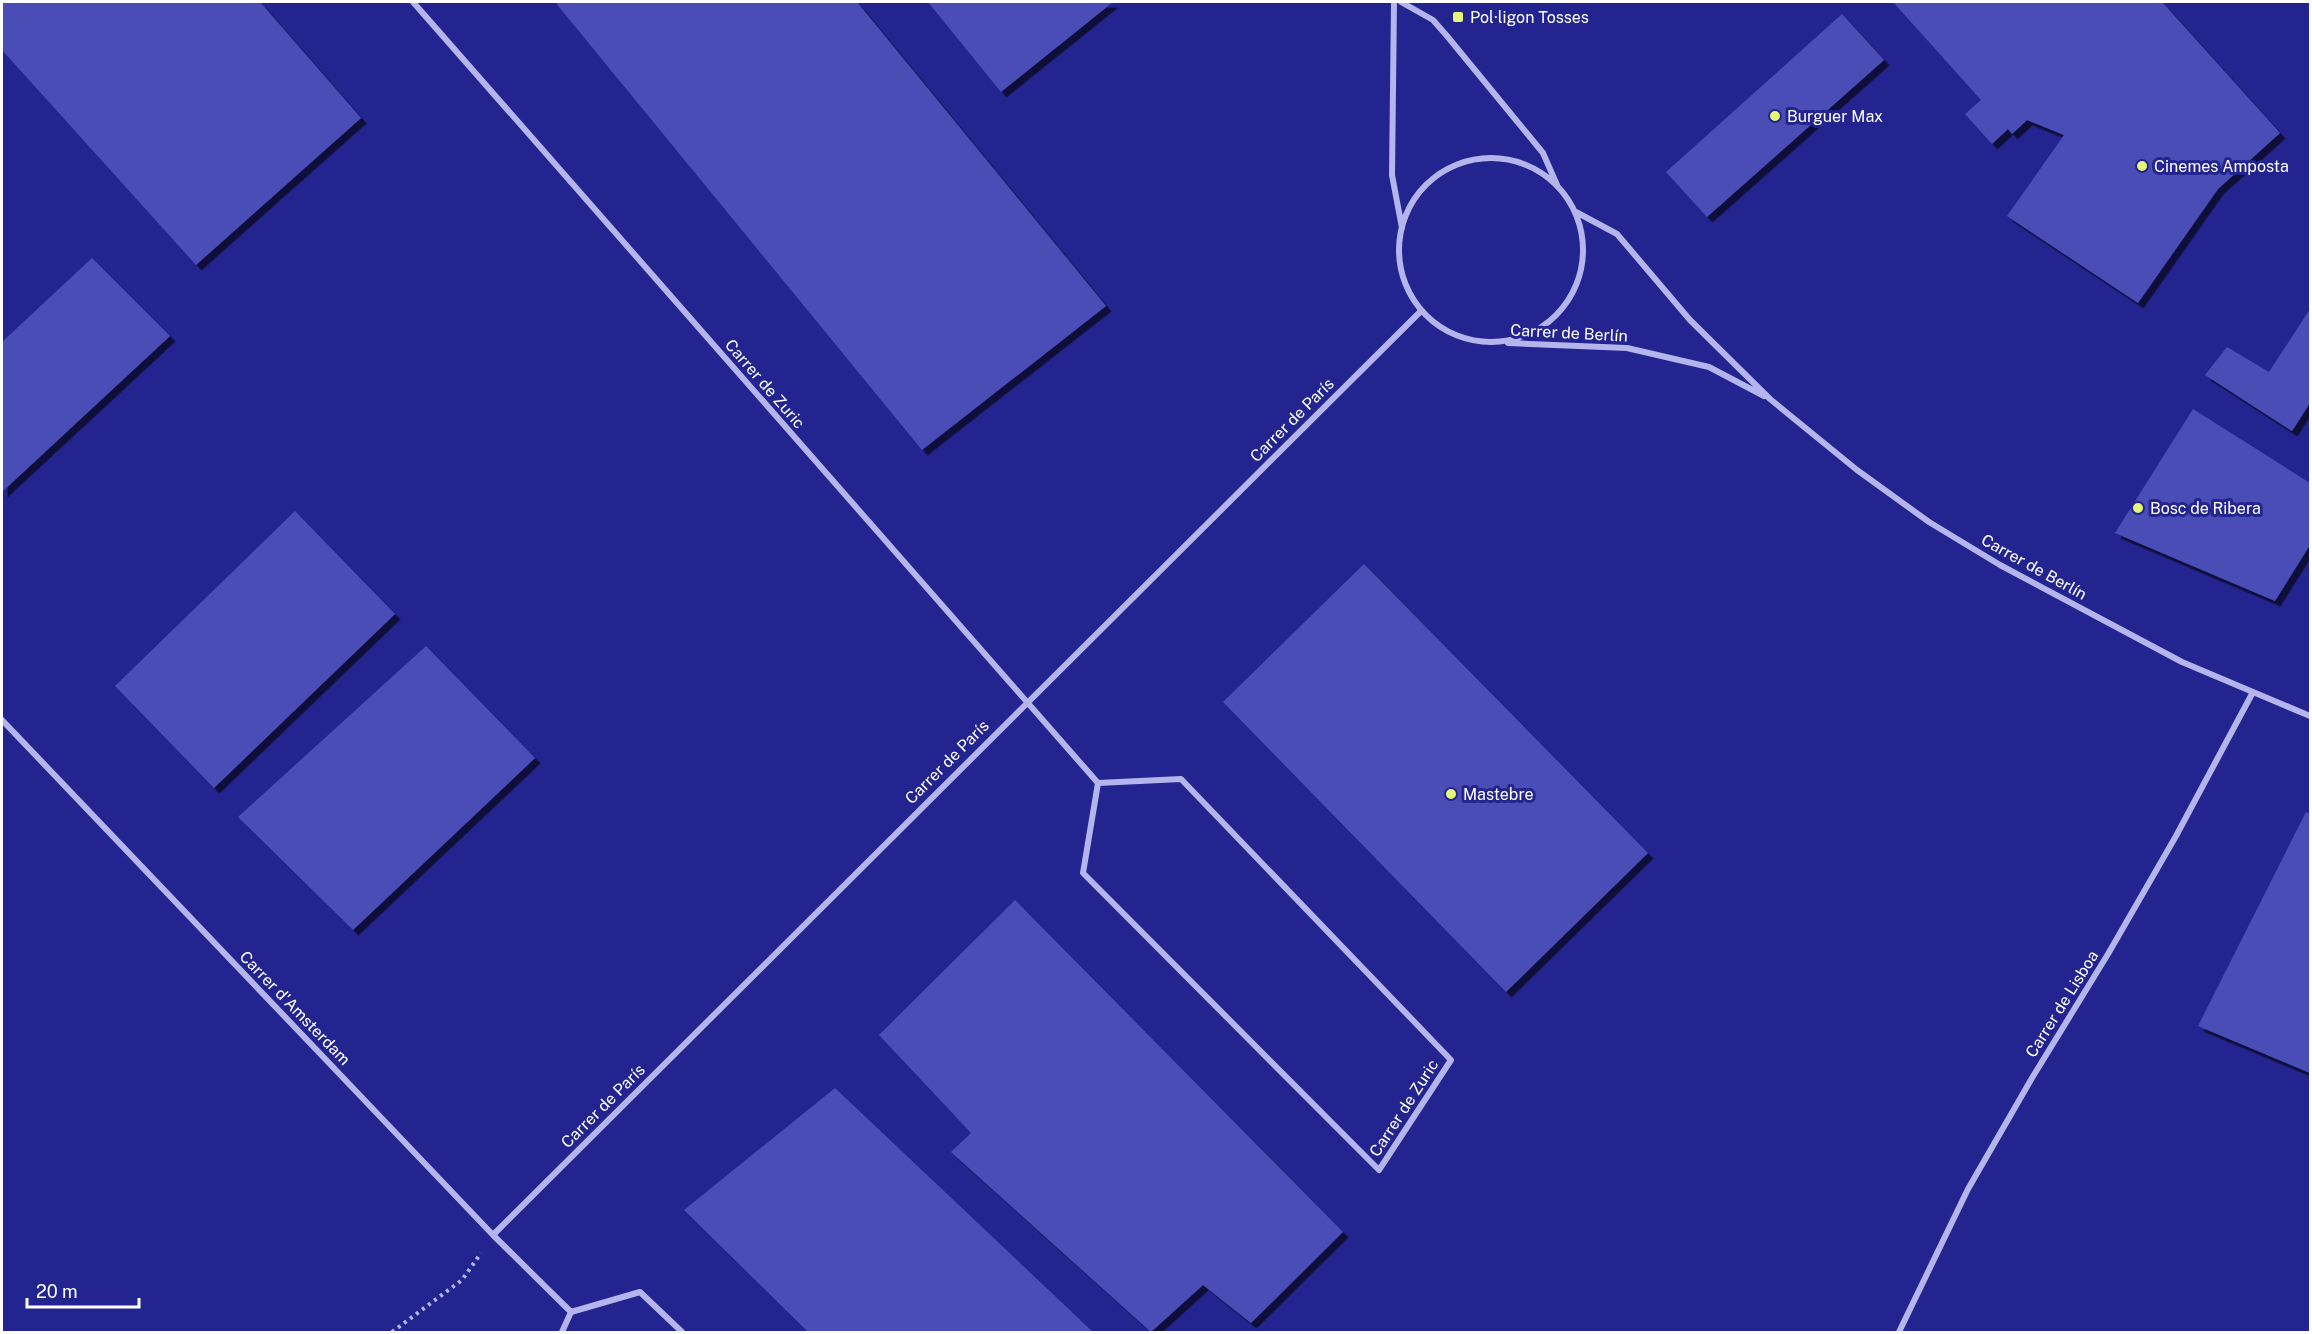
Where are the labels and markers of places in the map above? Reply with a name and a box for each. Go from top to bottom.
place label: Pol·ligon Tosses [1470,8,1589,27]
marker: Pol·ligon Tosses [1451,10,1465,24]
place label: Burguer Max [1787,107,1883,126]
marker: Burguer Max [1768,109,1782,123]
place label: Cinemes Amposta [2154,157,2289,176]
marker: Cinemes Amposta [2135,159,2149,173]
place label: Bosc de Ribera [2150,499,2261,518]
marker: Bosc de Ribera [2131,501,2145,515]
place label: Mastebre [1463,785,1534,804]
marker: Mastebre [1444,787,1458,801]

